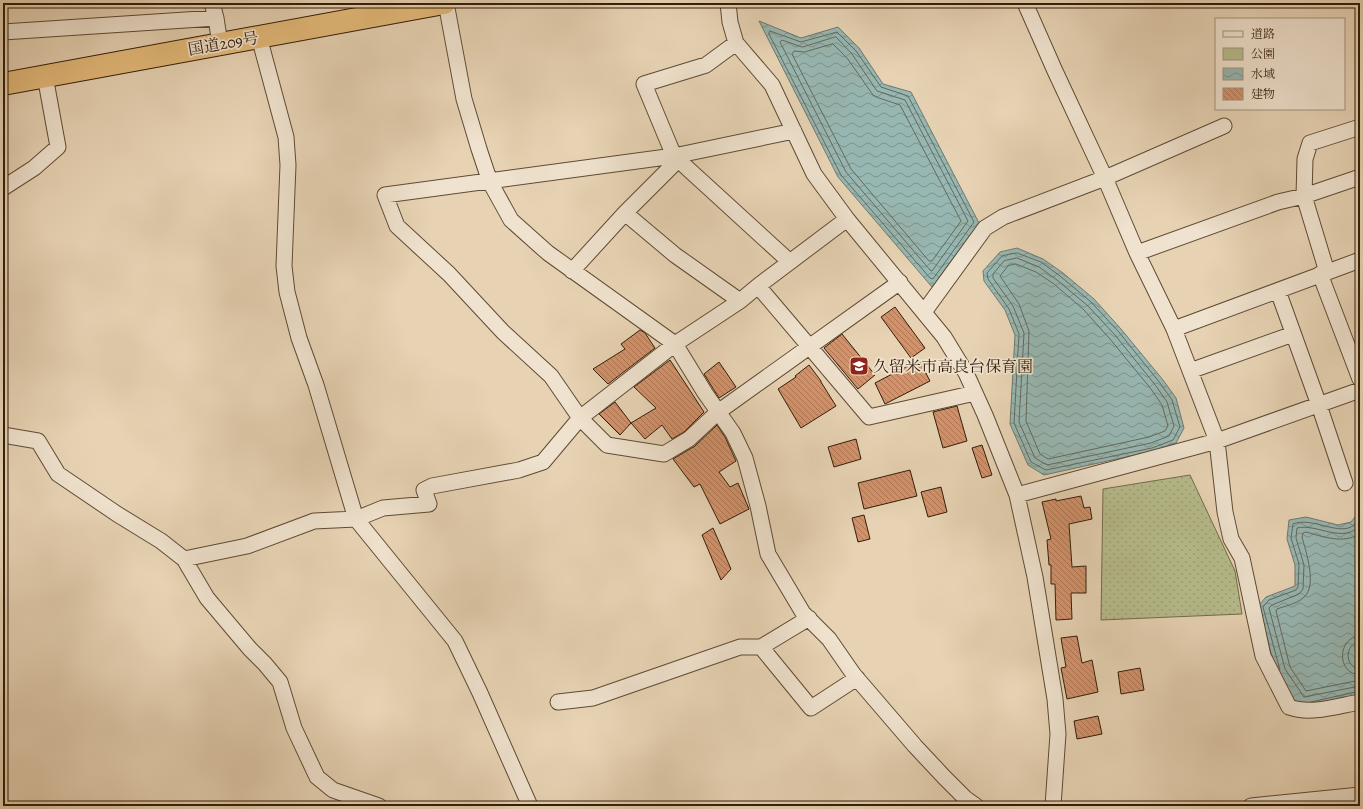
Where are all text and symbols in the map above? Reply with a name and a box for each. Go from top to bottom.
legend [1215,18,1345,110]
text: 道路 [1251,26,1275,42]
street label: 国道209号 [186,27,260,61]
text: 公園 [1251,46,1275,62]
text: 水域 [1251,66,1275,82]
text: 建物 [1251,86,1275,102]
school or university icon: 久留米市高良台保育園 [848,355,870,377]
place label: 久留米市高良台保育園 [873,356,1033,378]

